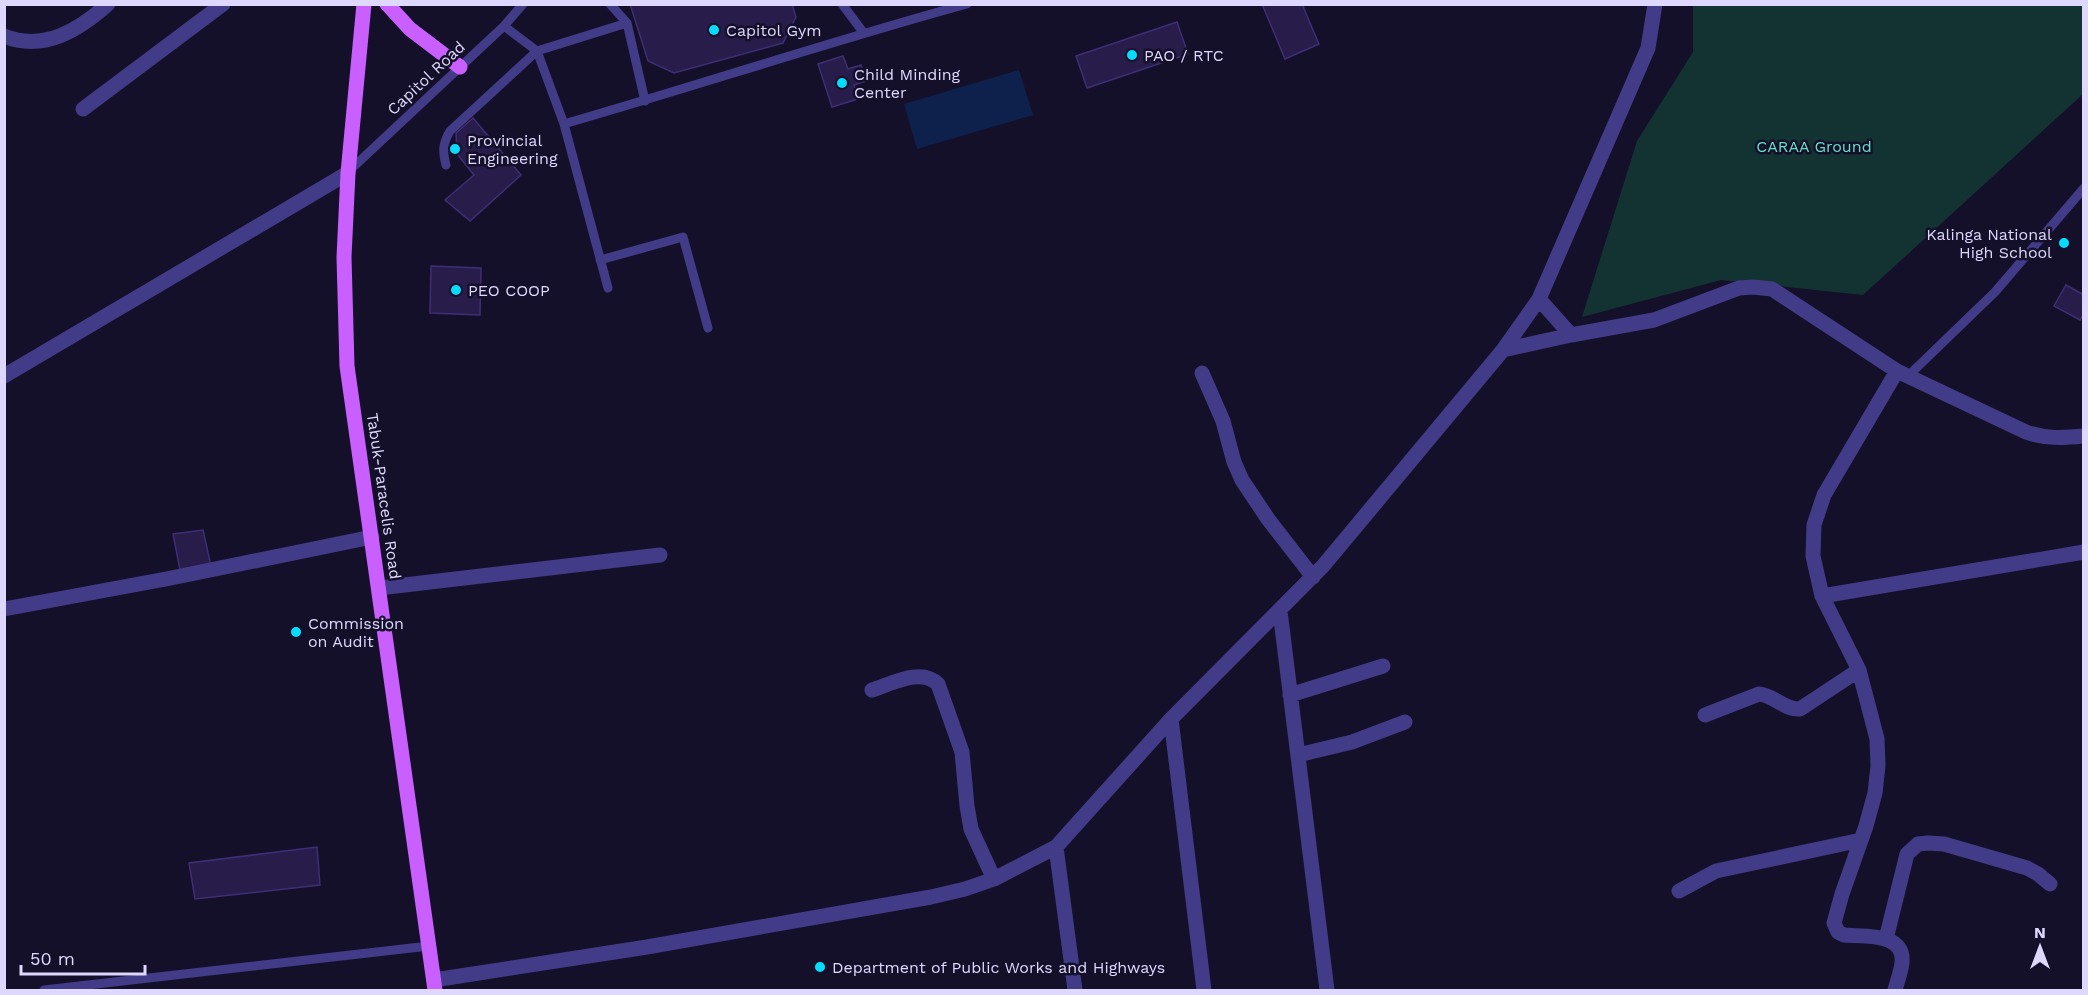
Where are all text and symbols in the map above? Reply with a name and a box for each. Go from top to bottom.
place label: Capitol Gym [726,21,821,40]
marker: Capitol Gym [707,23,721,37]
street label: Capitol Road [383,37,469,119]
place label: PAO / RTC [1144,46,1224,65]
marker: PAO / RTC [1125,48,1139,62]
place label: Child Minding Center [854,65,961,102]
marker: Child Minding Center [835,76,849,90]
place label: Provincial Engineering [467,131,558,168]
park label: CARAA Ground [1756,137,1872,156]
marker: Provincial Engineering [448,142,462,156]
place label: Kalinga National High School [1926,225,2052,262]
marker: Kalinga National High School [2057,236,2071,250]
place label: PEO COOP [468,281,550,300]
marker: PEO COOP [449,283,463,297]
street label: Tabuk-Paracelis Road [363,412,405,580]
place label: Commission on Audit [308,614,404,651]
marker: Commission on Audit [289,625,303,639]
north arrow [2010,917,2070,977]
text: N [2034,923,2046,942]
scale bar [21,938,146,976]
text: 50 m [30,948,75,969]
place label: Department of Public Works and Highways [832,958,1165,977]
marker: Department of Public Works and Highways [813,960,827,974]

